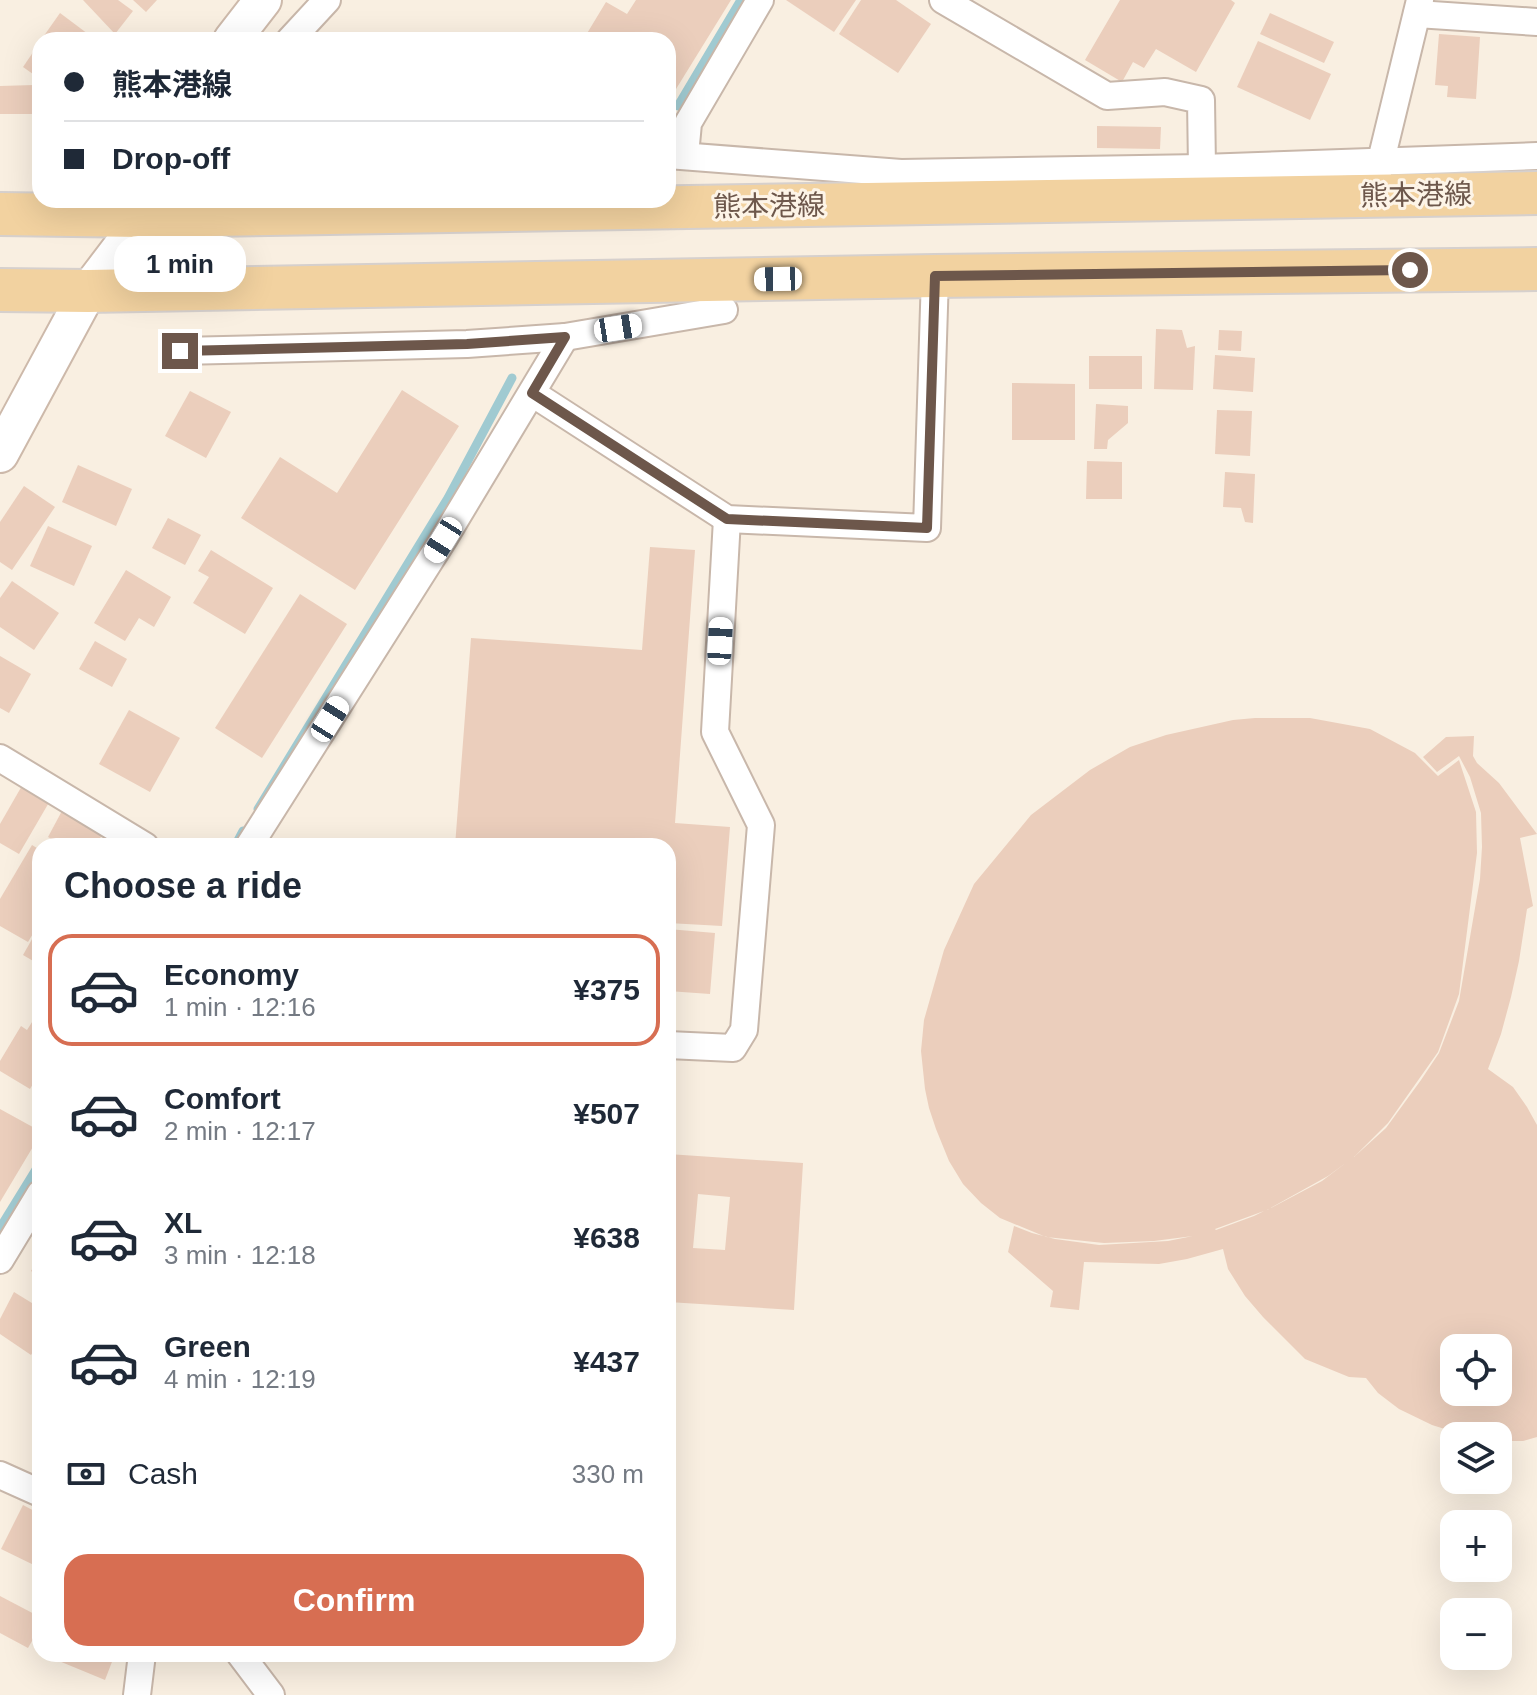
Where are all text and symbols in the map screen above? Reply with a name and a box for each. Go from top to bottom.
text: 熊本港線 [112,68,232,101]
text: Drop-off [112,142,230,175]
street label: 熊本港線 [1360,179,1472,211]
street label: 熊本港線 [713,190,825,222]
callout: 1 min [114,235,246,291]
text: 1 min [146,249,214,279]
route start [1392,252,1428,288]
car [754,267,802,291]
car [592,312,644,344]
route end [162,333,198,369]
car [420,513,466,567]
car [707,616,733,666]
car [307,692,353,746]
text: Choose a ride [64,865,302,906]
icon: car [68,954,140,1026]
text: Economy [164,958,299,991]
text: ¥375 [573,973,640,1006]
text: 1 min · 12:16 [164,992,316,1022]
icon: car [68,1078,140,1150]
text: Comfort [164,1082,281,1115]
text: ¥507 [573,1097,640,1130]
text: 2 min · 12:17 [164,1116,316,1146]
icon: car [68,1202,140,1274]
text: XL [164,1206,202,1239]
text: ¥638 [573,1221,640,1254]
text: 3 min · 12:18 [164,1240,316,1270]
icon: car [68,1326,140,1398]
text: Green [164,1330,251,1363]
map controls [1440,1334,1512,1670]
button: locate [1440,1334,1512,1406]
text: ¥437 [573,1345,640,1378]
text: 4 min · 12:19 [164,1364,316,1394]
button: layers [1440,1422,1512,1494]
icon: cash [64,1452,108,1496]
text: Cash [128,1457,198,1490]
text: 330 m [572,1459,644,1489]
button: + [1440,1510,1512,1582]
button: Confirm [64,1554,644,1646]
button: − [1440,1598,1512,1670]

